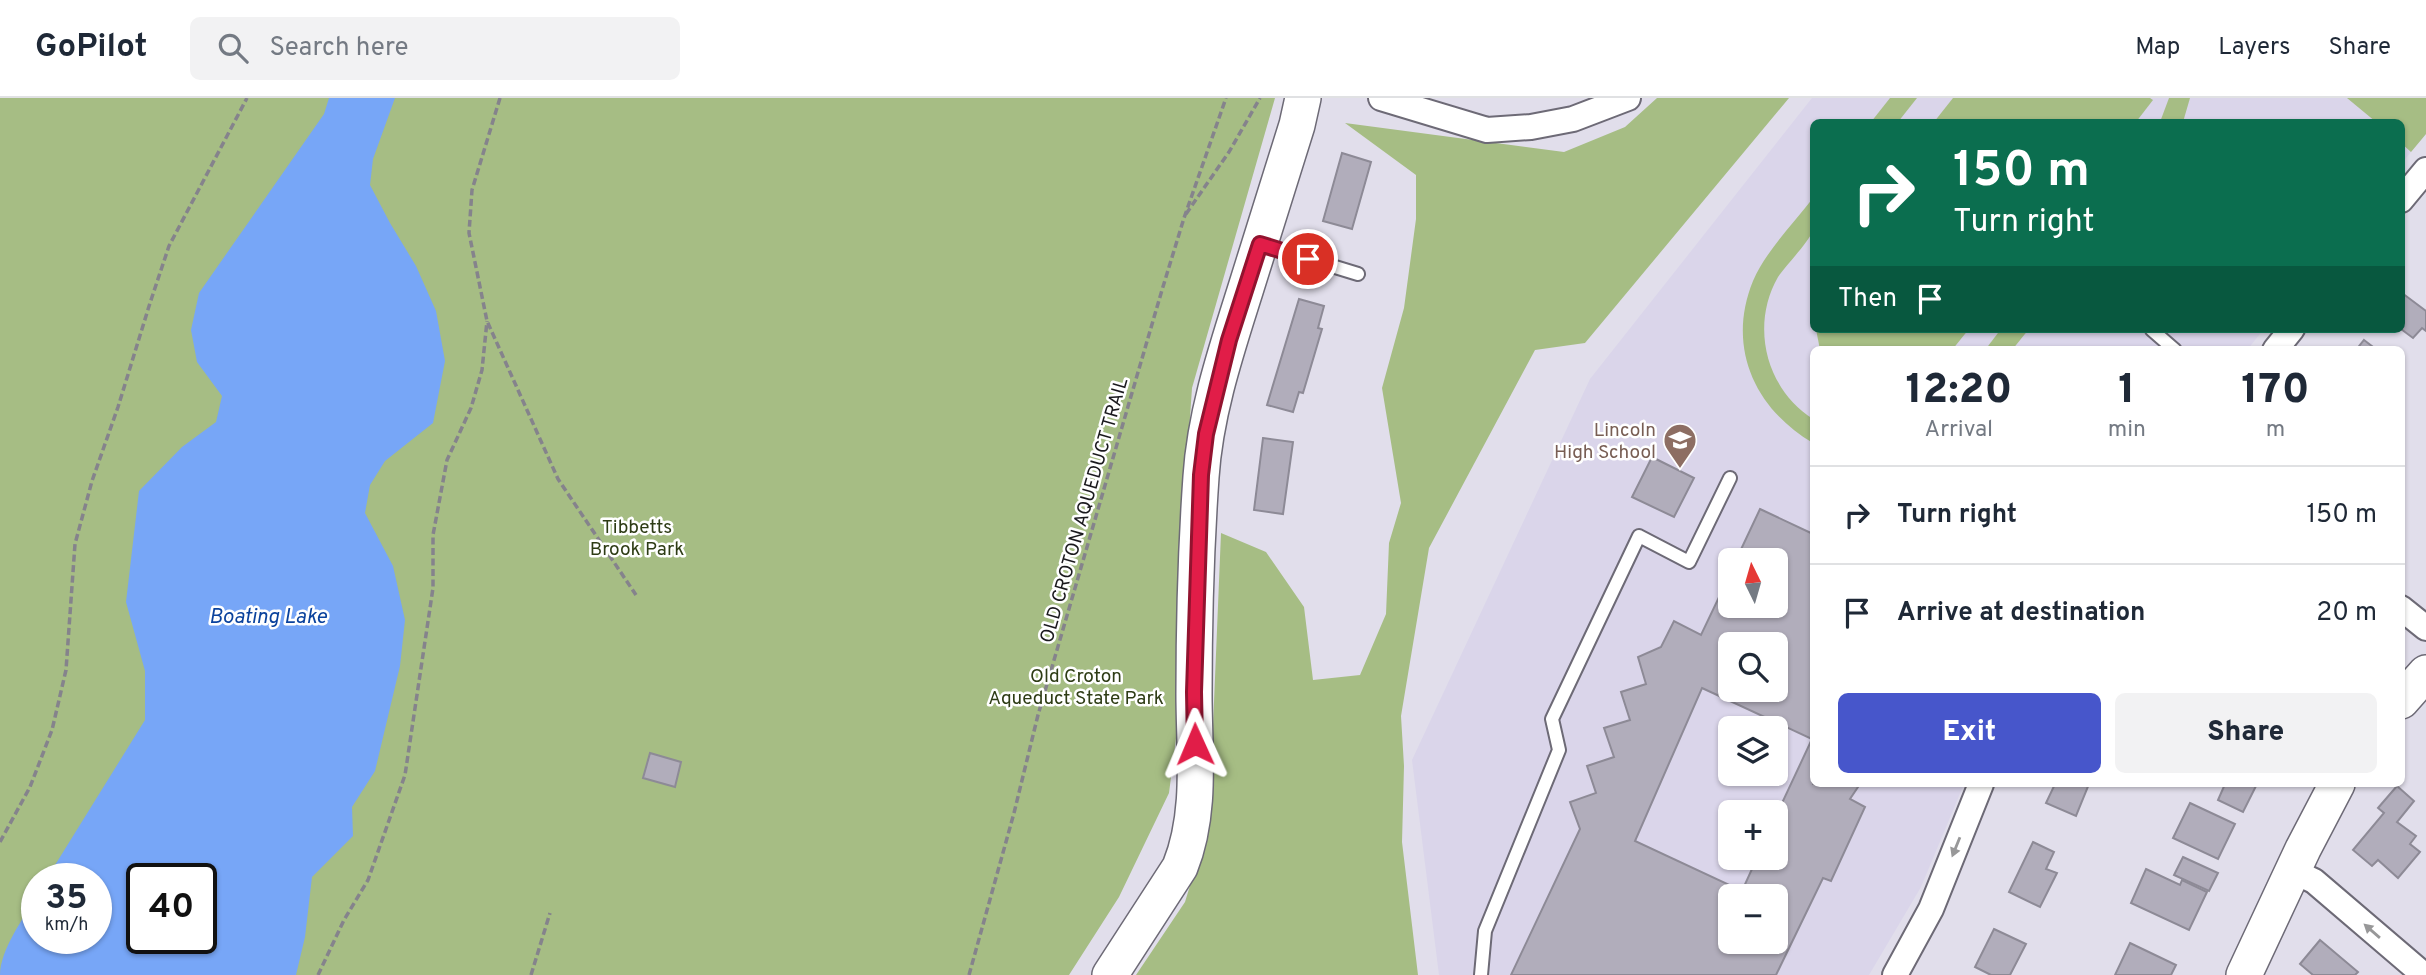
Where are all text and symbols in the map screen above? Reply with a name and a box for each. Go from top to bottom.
search box [190,17,680,80]
text: GoPilot [35,27,148,69]
icon: search [214,29,252,67]
text: Search here [270,32,408,65]
text: Map [2135,33,2180,63]
text: Layers [2218,33,2290,63]
text: Share [2328,33,2391,63]
text: 150 m [1953,142,2090,204]
icon: right [1838,147,1929,238]
text: Turn right [1953,203,2095,243]
pin [1278,229,1338,289]
icon: arrive [1289,240,1327,278]
icon: arrive [1911,280,1949,318]
text: Then [1838,283,1897,316]
text: 12:20 [1905,365,2012,418]
text: 1 [2118,365,2135,418]
text: 170 [2241,365,2310,418]
street label: OLD CROTON AQUEDUCT TRAIL [1036,375,1134,646]
text: Arrival [1925,416,1993,445]
text: min [2108,416,2146,445]
text: m [2266,416,2285,445]
place label: Lincoln High School [1554,419,1656,465]
school or university icon: Lincoln High School [1661,421,1699,470]
icon: right [1838,496,1876,534]
text: Turn right [1897,499,2017,532]
text: 150 m [2306,499,2377,532]
park label: Tibbetts Brook Park [590,516,684,562]
north arrow [1718,548,1788,618]
map controls [1718,548,1788,954]
icon: arrive [1838,594,1876,632]
text: Arrive at destination [1897,597,2145,630]
text: 20 m [2316,597,2377,630]
water label: Boating Lake [209,604,328,631]
button: search [1718,632,1788,702]
park label: Old Croton Aqueduct State Park [988,665,1164,711]
button: Exit [1838,693,2101,773]
button: Share [2115,693,2377,773]
position arrow [1158,707,1232,781]
button: layers [1718,716,1788,786]
button: + [1718,800,1788,870]
one-way arrow [1950,837,1961,858]
speed limit sign: 40 [126,863,217,954]
text: 35 [45,877,88,921]
button: − [1718,884,1788,954]
text: km/h [45,914,88,937]
one-way arrow [2363,923,2381,939]

